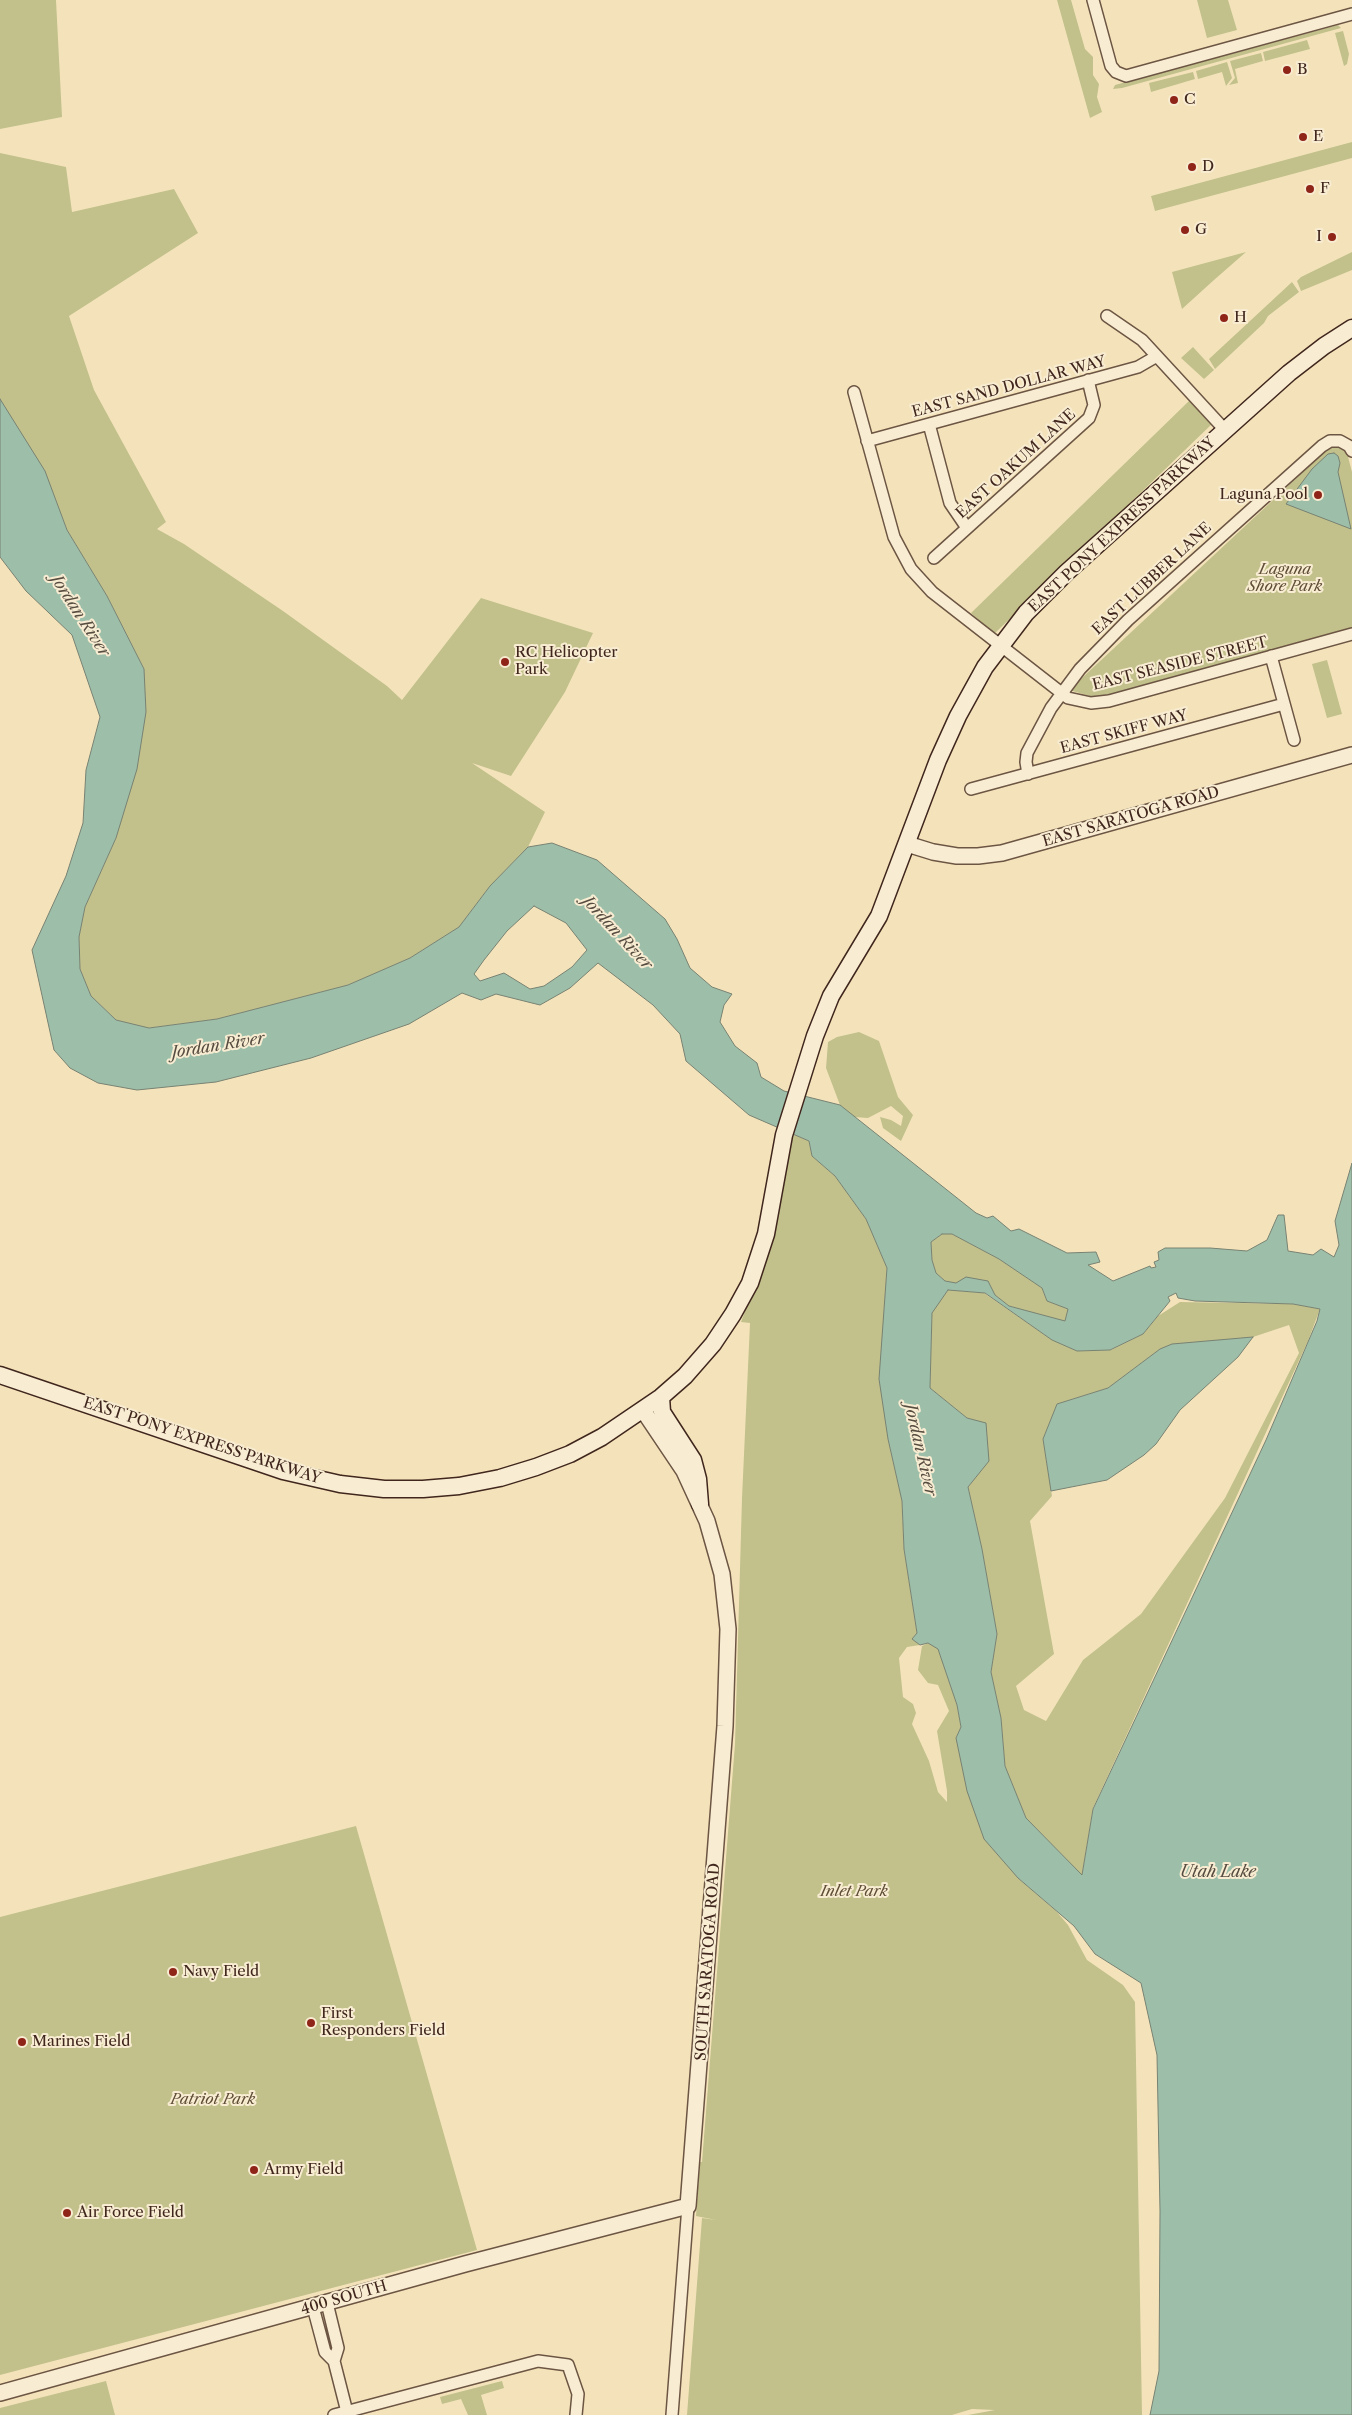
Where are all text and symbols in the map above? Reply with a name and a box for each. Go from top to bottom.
place label: B [1297,61,1307,79]
marker: B [1281,64,1293,76]
place label: C [1184,91,1196,109]
marker: C [1168,94,1180,106]
place label: E [1313,128,1323,146]
marker: E [1297,131,1309,143]
place label: D [1202,158,1214,176]
marker: D [1186,161,1198,173]
place label: F [1320,180,1330,198]
marker: F [1304,183,1316,195]
place label: G [1195,221,1207,239]
marker: G [1179,224,1191,236]
place label: I [1316,228,1322,246]
marker: I [1326,231,1338,243]
place label: H [1234,309,1247,327]
marker: H [1218,312,1230,324]
street label: EAST SAND DOLLAR WAY [910,352,1108,422]
street label: EAST OAKUM LANE [952,406,1080,522]
street label: EAST PONY EXPRESS PARKWAY [1025,434,1219,616]
place label: Laguna Pool [1219,486,1308,504]
marker: Laguna Pool [1312,489,1324,501]
street label: EAST LUBBER LANE [1089,519,1215,639]
park label: Laguna Shore Park [1248,561,1322,596]
water label: Jordan River [46,571,114,661]
street label: EAST SEASIDE STREET [1090,633,1270,695]
place label: RC Helicopter Park [515,644,618,679]
marker: RC Helicopter Park [499,656,511,668]
street label: EAST SKIFF WAY [1058,706,1190,758]
street label: EAST SARATOGA ROAD [1040,783,1222,851]
water label: Jordan River [578,892,656,974]
water label: Jordan River [170,1029,266,1063]
street label: EAST PONY EXPRESS PARKWAY [81,1394,323,1488]
water label: Jordan River [900,1402,940,1498]
street label: SOUTH SARATOGA ROAD [692,1862,724,2062]
water label: Utah Lake [1180,1862,1256,1882]
park label: Inlet Park [820,1883,888,1901]
place label: Navy Field [183,1963,259,1981]
marker: Navy Field [167,1966,179,1978]
place label: First Responders Field [321,2005,445,2040]
marker: First Responders Field [305,2017,317,2029]
place label: Marines Field [32,2033,130,2051]
marker: Marines Field [16,2036,28,2048]
park label: Patriot Park [171,2091,255,2109]
place label: Army Field [264,2161,344,2179]
marker: Army Field [248,2164,260,2176]
place label: Air Force Field [77,2204,184,2222]
marker: Air Force Field [61,2207,73,2219]
street label: 400 SOUTH [299,2277,389,2319]

